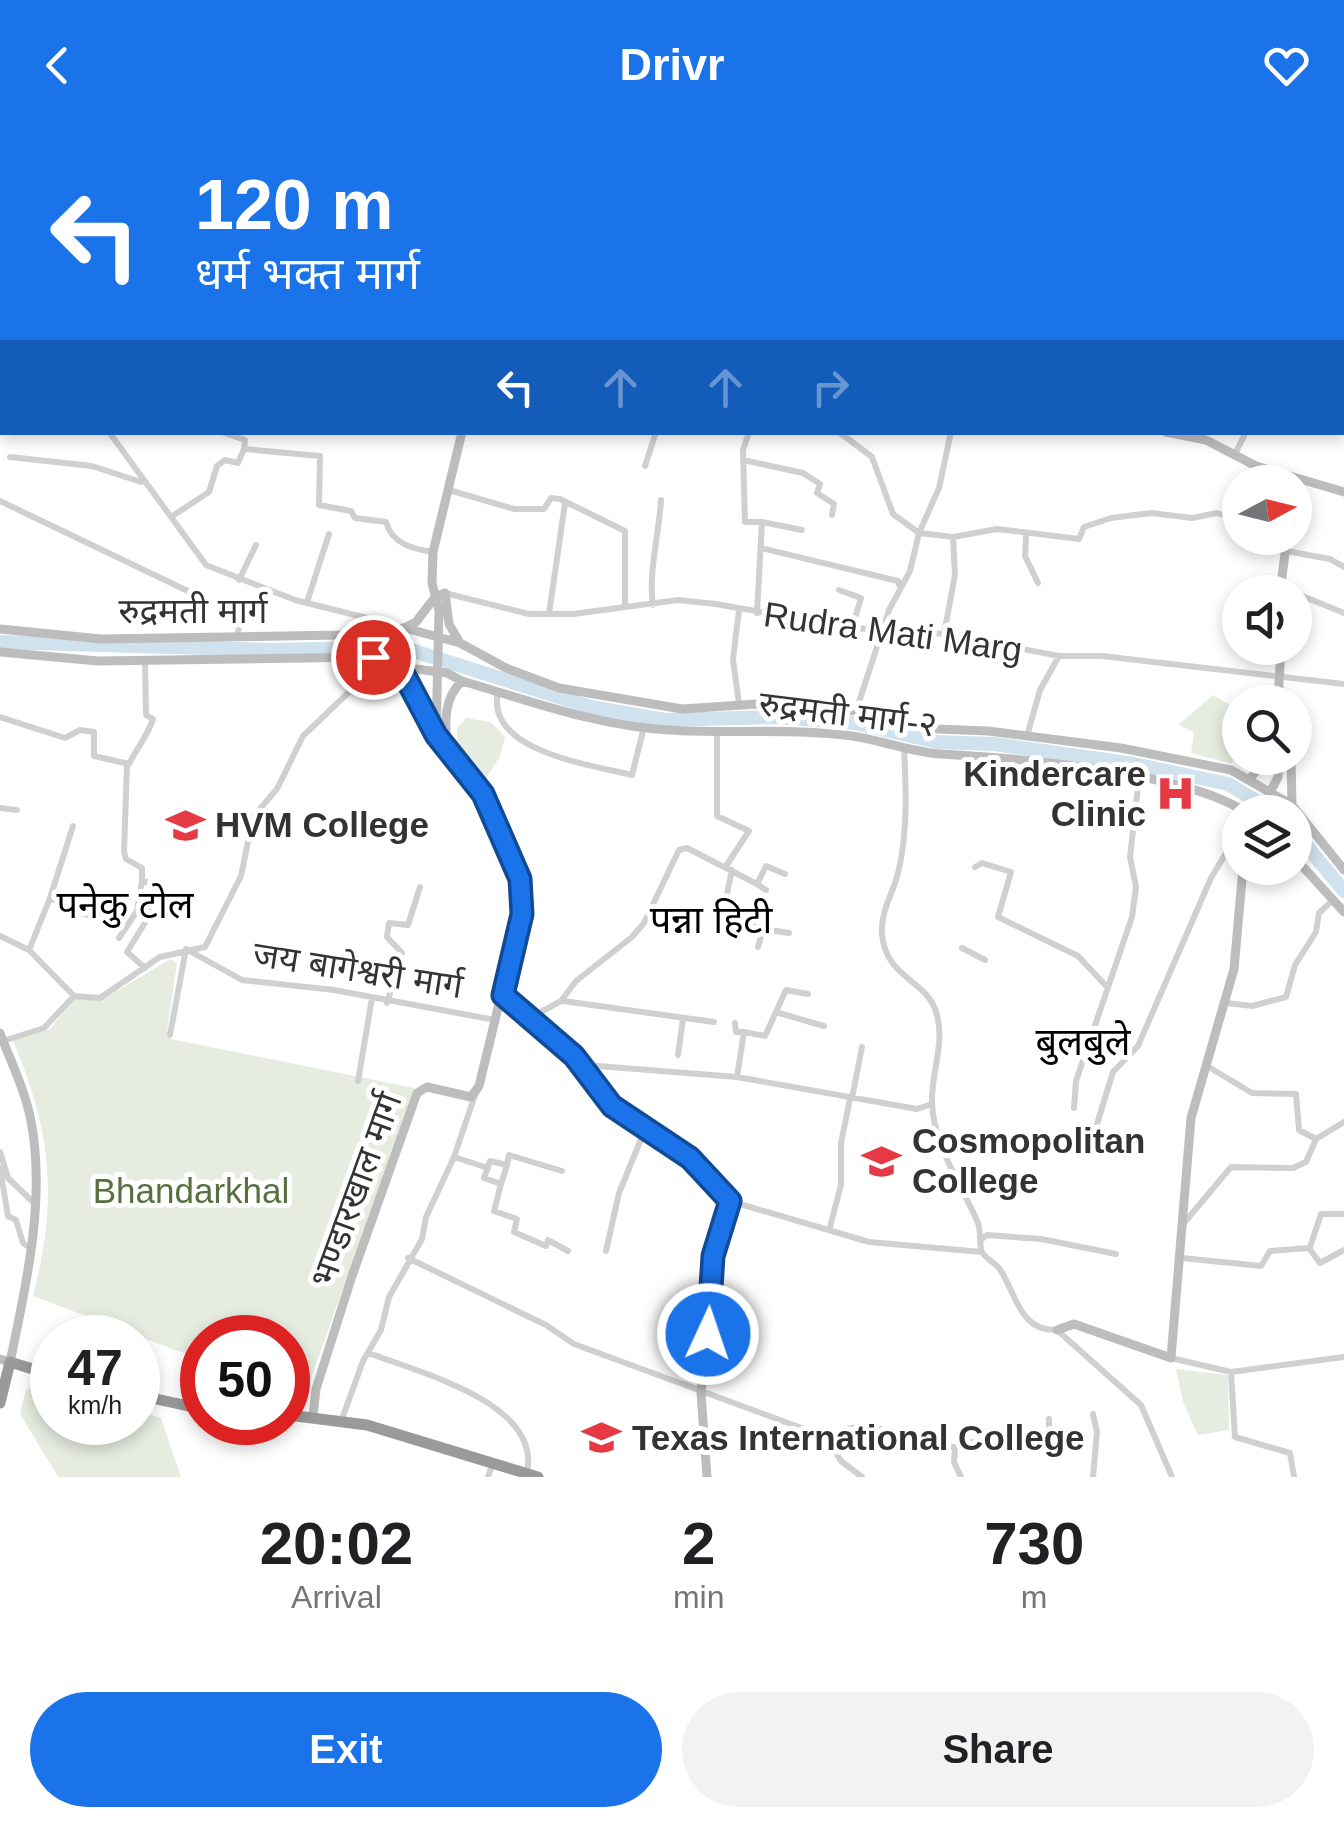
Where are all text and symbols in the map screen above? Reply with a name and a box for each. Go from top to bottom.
icon: back [30,38,85,93]
icon: heart [1259,38,1314,93]
text: Drivr [619,39,725,90]
text: 120 m [195,166,393,244]
icon: left [30,170,160,300]
text: धर्म भक्त मार्ग [195,248,420,299]
icon: left [488,360,543,415]
icon: ahead [593,360,648,415]
icon: ahead [698,360,753,415]
icon: right [803,360,858,415]
north arrow [1222,465,1312,555]
map controls [1222,465,1312,885]
button: sound [1222,575,1312,665]
street label: रुद्रमती मार्ग [119,591,269,630]
street label: Rudra Mati Marg [761,594,1025,669]
pin [331,615,416,700]
icon: arrive [346,630,401,685]
street label: रुद्रमती मार्ग-२ [757,683,939,744]
button: search [1222,685,1312,775]
place label: Kindercare Clinic [963,754,1146,833]
hospital icon: Kindercare Clinic [1155,773,1197,815]
button: layers [1222,795,1312,885]
school or university icon: HVM College [164,804,206,846]
place label: HVM College [215,805,429,844]
district label: पनेकु टोल [56,883,195,928]
district label: पन्ना हिटी [650,898,773,941]
street label: जय बागेश्वरी मार्ग [251,934,467,1006]
district label: बुलबुले [1036,1020,1132,1065]
street label: भण्डारखाल मार्ग [302,1086,409,1292]
place label: Cosmopolitan College [912,1121,1145,1200]
school or university icon: Cosmopolitan College [861,1140,903,1182]
park label: Bhandarkhal [93,1171,289,1210]
position arrow [656,1282,760,1386]
speed limit sign: 50 [180,1315,310,1445]
text: 47 [67,1340,123,1396]
text: km/h [68,1391,122,1419]
school or university icon: Texas International College [581,1417,623,1459]
place label: Texas International College [632,1418,1085,1457]
text: 20:02 [260,1510,413,1577]
text: 2 [682,1510,715,1577]
text: 730 [984,1510,1084,1577]
text: Arrival [291,1579,382,1615]
text: min [673,1579,724,1615]
text: m [1021,1579,1048,1615]
button: Exit [30,1692,662,1807]
button: Share [682,1692,1314,1807]

